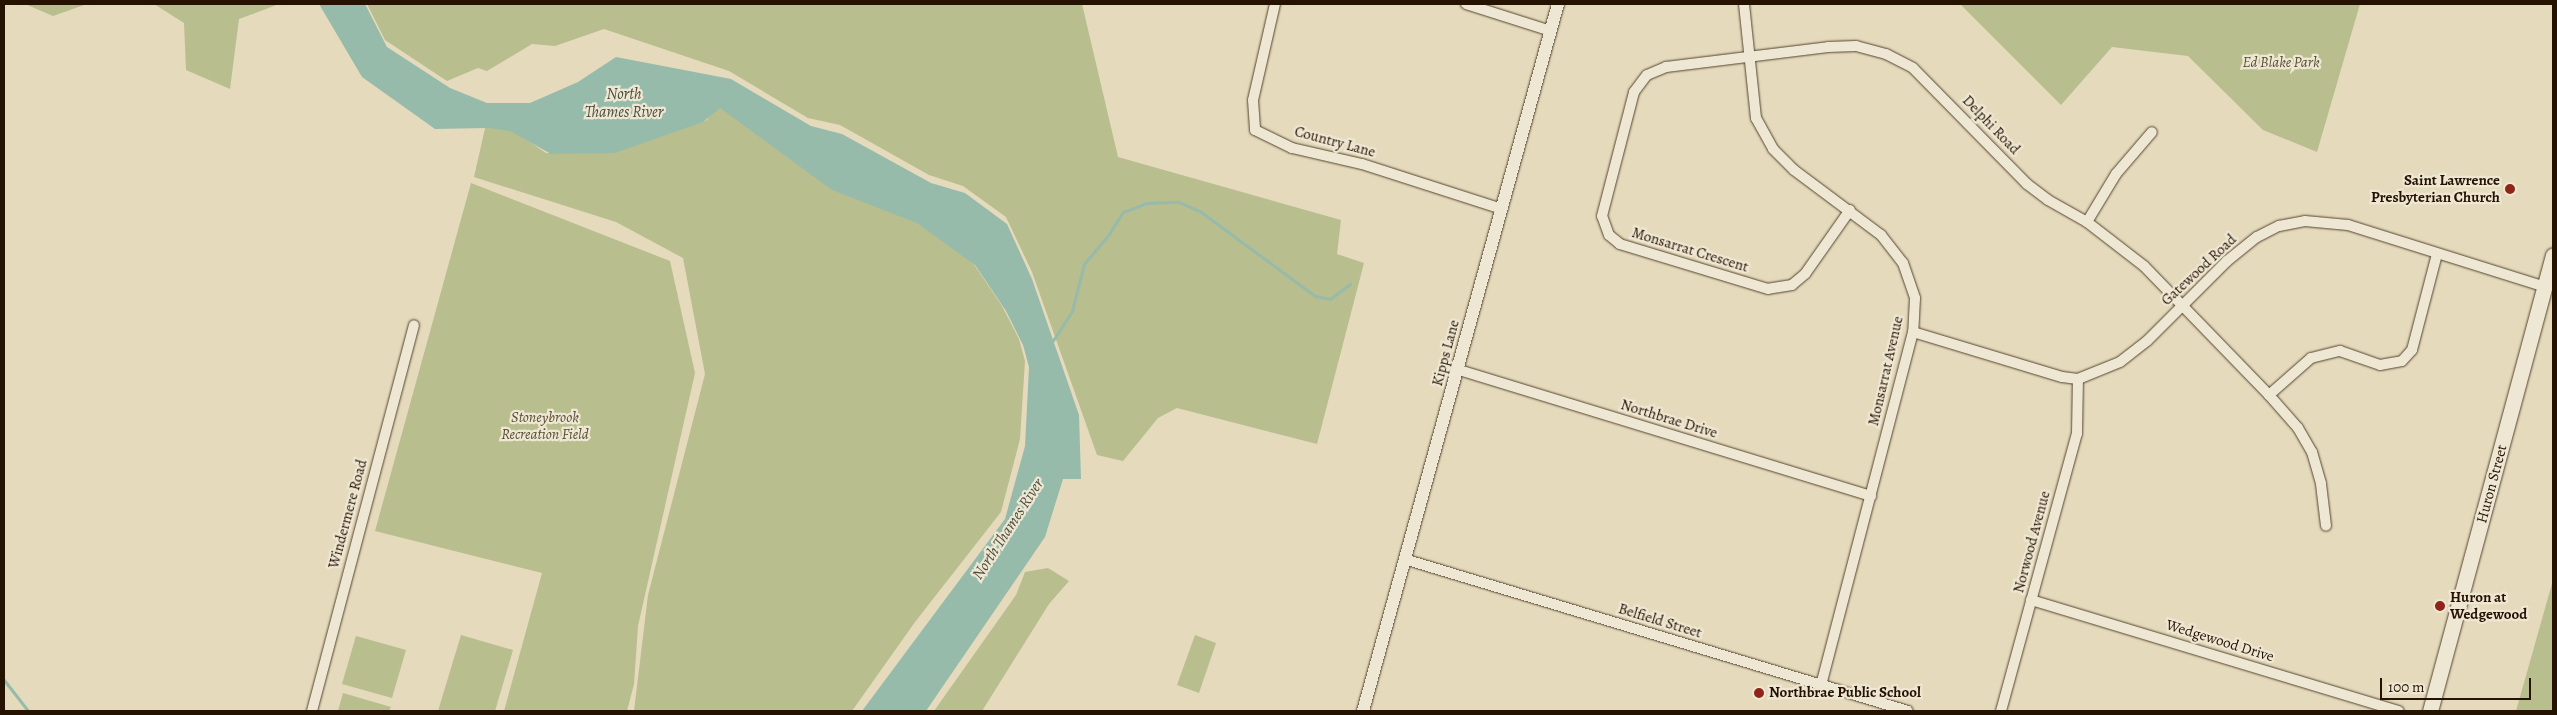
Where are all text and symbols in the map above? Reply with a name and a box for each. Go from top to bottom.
park label: Ed Blake Park [2242,54,2320,72]
water label: North Thames River [585,84,663,122]
street label: Delphi Road [1958,92,2024,158]
street label: Country Lane [1293,123,1377,161]
place label: Saint Lawrence Presbyterian Church [2371,171,2500,206]
marker: Saint Lawrence Presbyterian Church [2504,183,2516,195]
street label: Monsarrat Crescent [1630,224,1750,276]
street label: Gatewood Road [2158,231,2240,309]
street label: Monsarrat Avenue [1865,314,1907,428]
street label: Kipps Lane [1429,318,1463,388]
street label: Northbrae Drive [1618,396,1720,442]
park label: Stoneybrook Recreation Field [501,408,589,443]
street label: Huron Street [2473,443,2511,525]
street label: Windermere Road [325,458,371,570]
water label: North Thames River [968,475,1048,583]
street label: Norwood Avenue [2010,489,2054,595]
place label: Huron at Wedgewood [2450,588,2527,623]
street label: Belfield Street [1616,600,1704,642]
marker: Huron at Wedgewood [2434,600,2446,612]
street label: Wedgewood Drive [2164,616,2276,666]
scale bar [2382,668,2533,700]
text: 100 m [2388,677,2425,697]
place label: Northbrae Public School [1769,684,1921,702]
marker: Northbrae Public School [1753,687,1765,699]

